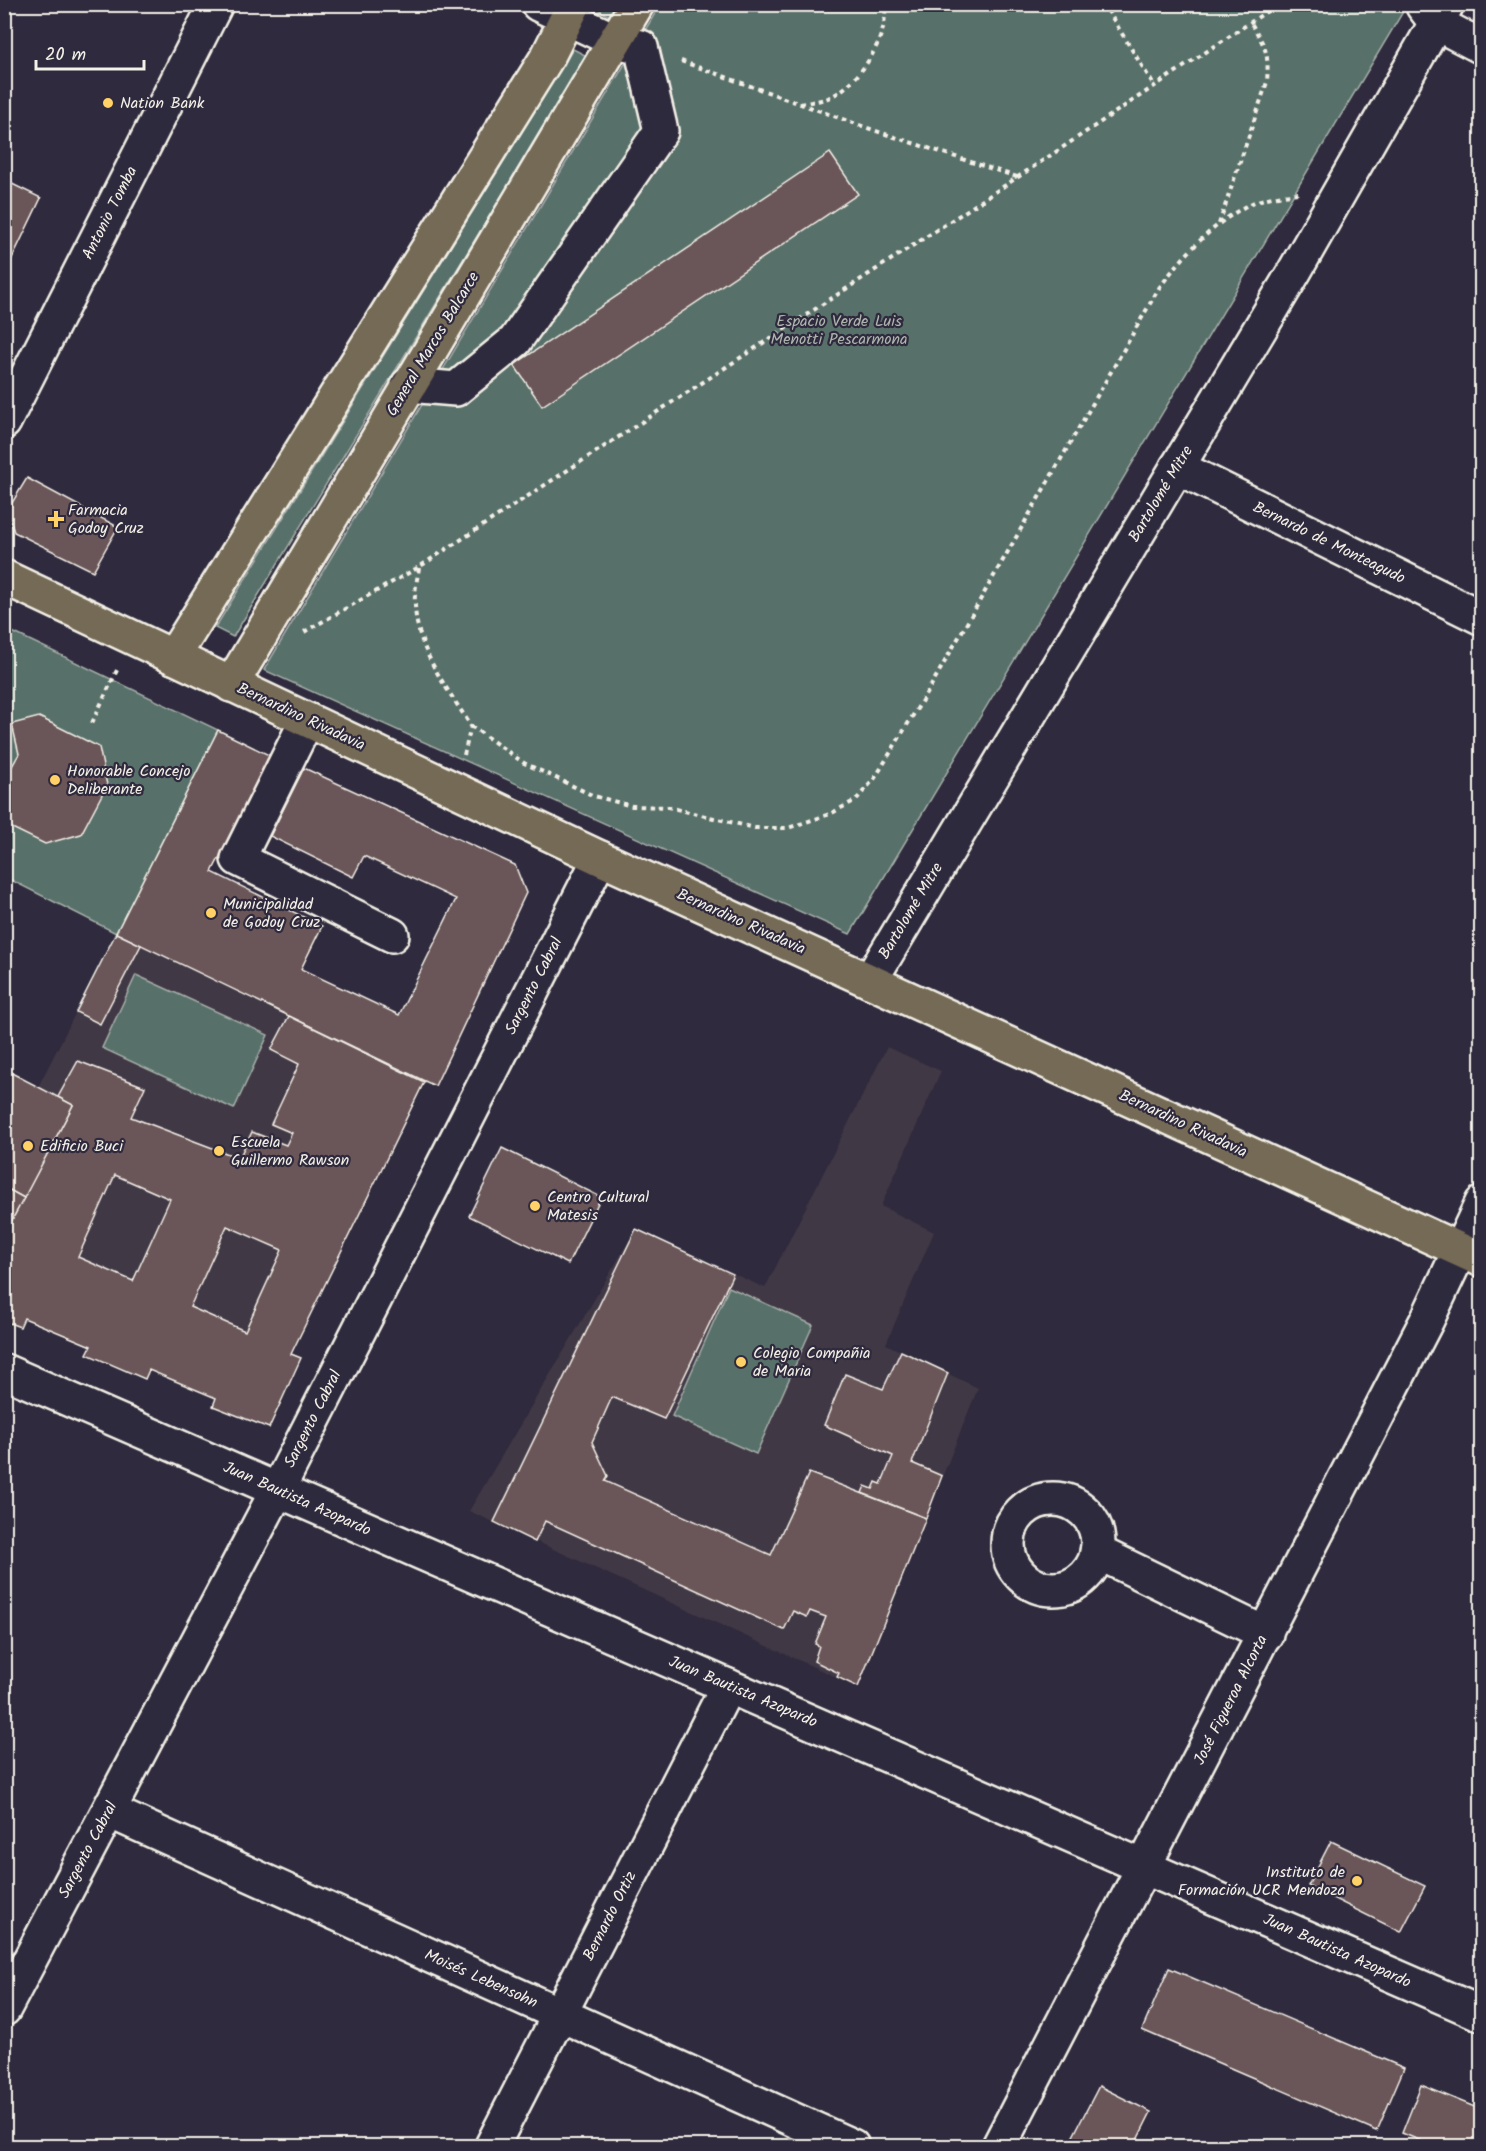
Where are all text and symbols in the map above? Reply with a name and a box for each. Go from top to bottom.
scale bar [36,33,144,71]
text: 20 m [45,41,86,70]
place label: Nation Bank [120,91,205,116]
marker: Nation Bank [101,96,115,110]
street label: Antonio Tomba [76,162,144,264]
street label: General Marcos Balcarce [380,267,486,421]
park label: Espacio Verde Luis Menotti Pescarmona [771,309,907,352]
street label: Bartolomé Mitre [1122,441,1200,547]
street label: Bernardo de Monteagudo [1248,495,1410,591]
place label: Farmacia Godoy Cruz [68,498,144,541]
marker: Farmacia Godoy Cruz [49,512,63,526]
street label: Bernardino Rivadavia [233,676,369,758]
place label: Honorable Concejo Deliberante [67,759,190,802]
marker: Honorable Concejo Deliberante [48,773,62,787]
street label: Bartolomé Mitre [872,858,950,964]
street label: Bernardino Rivadavia [672,882,810,962]
place label: Municipalidad de Godoy Cruz [223,892,320,935]
marker: Municipalidad de Godoy Cruz [204,906,218,920]
street label: Sargento Cabral [499,933,569,1039]
street label: Bernardino Rivadavia [1115,1083,1251,1165]
place label: Escuela Guillermo Rawson [231,1130,349,1173]
place label: Edificio Buci [40,1134,124,1159]
marker: Edificio Buci [21,1139,35,1153]
marker: Escuela Guillermo Rawson [212,1144,226,1158]
place label: Centro Cultural Matesis [547,1185,649,1228]
marker: Centro Cultural Matesis [528,1199,542,1213]
place label: Colegio Compañia de Maria [753,1341,871,1384]
marker: Colegio Compañia de Maria [734,1355,748,1369]
street label: Sargento Cabral [278,1366,348,1472]
street label: Juan Bautista Azopardo [219,1455,375,1543]
street label: José Figueroa Alcorta [1187,1631,1275,1769]
street label: Juan Bautista Azopardo [665,1649,821,1735]
street label: Sargento Cabral [52,1797,124,1903]
place label: Instituto de Formación UCR Mendoza [1178,1860,1345,1903]
street label: Bernardo Ortiz [577,1867,643,1965]
marker: Instituto de Formación UCR Mendoza [1350,1874,1364,1888]
street label: Juan Bautista Azopardo [1259,1907,1415,1995]
street label: Moisés Lebensohn [420,1943,542,2015]

